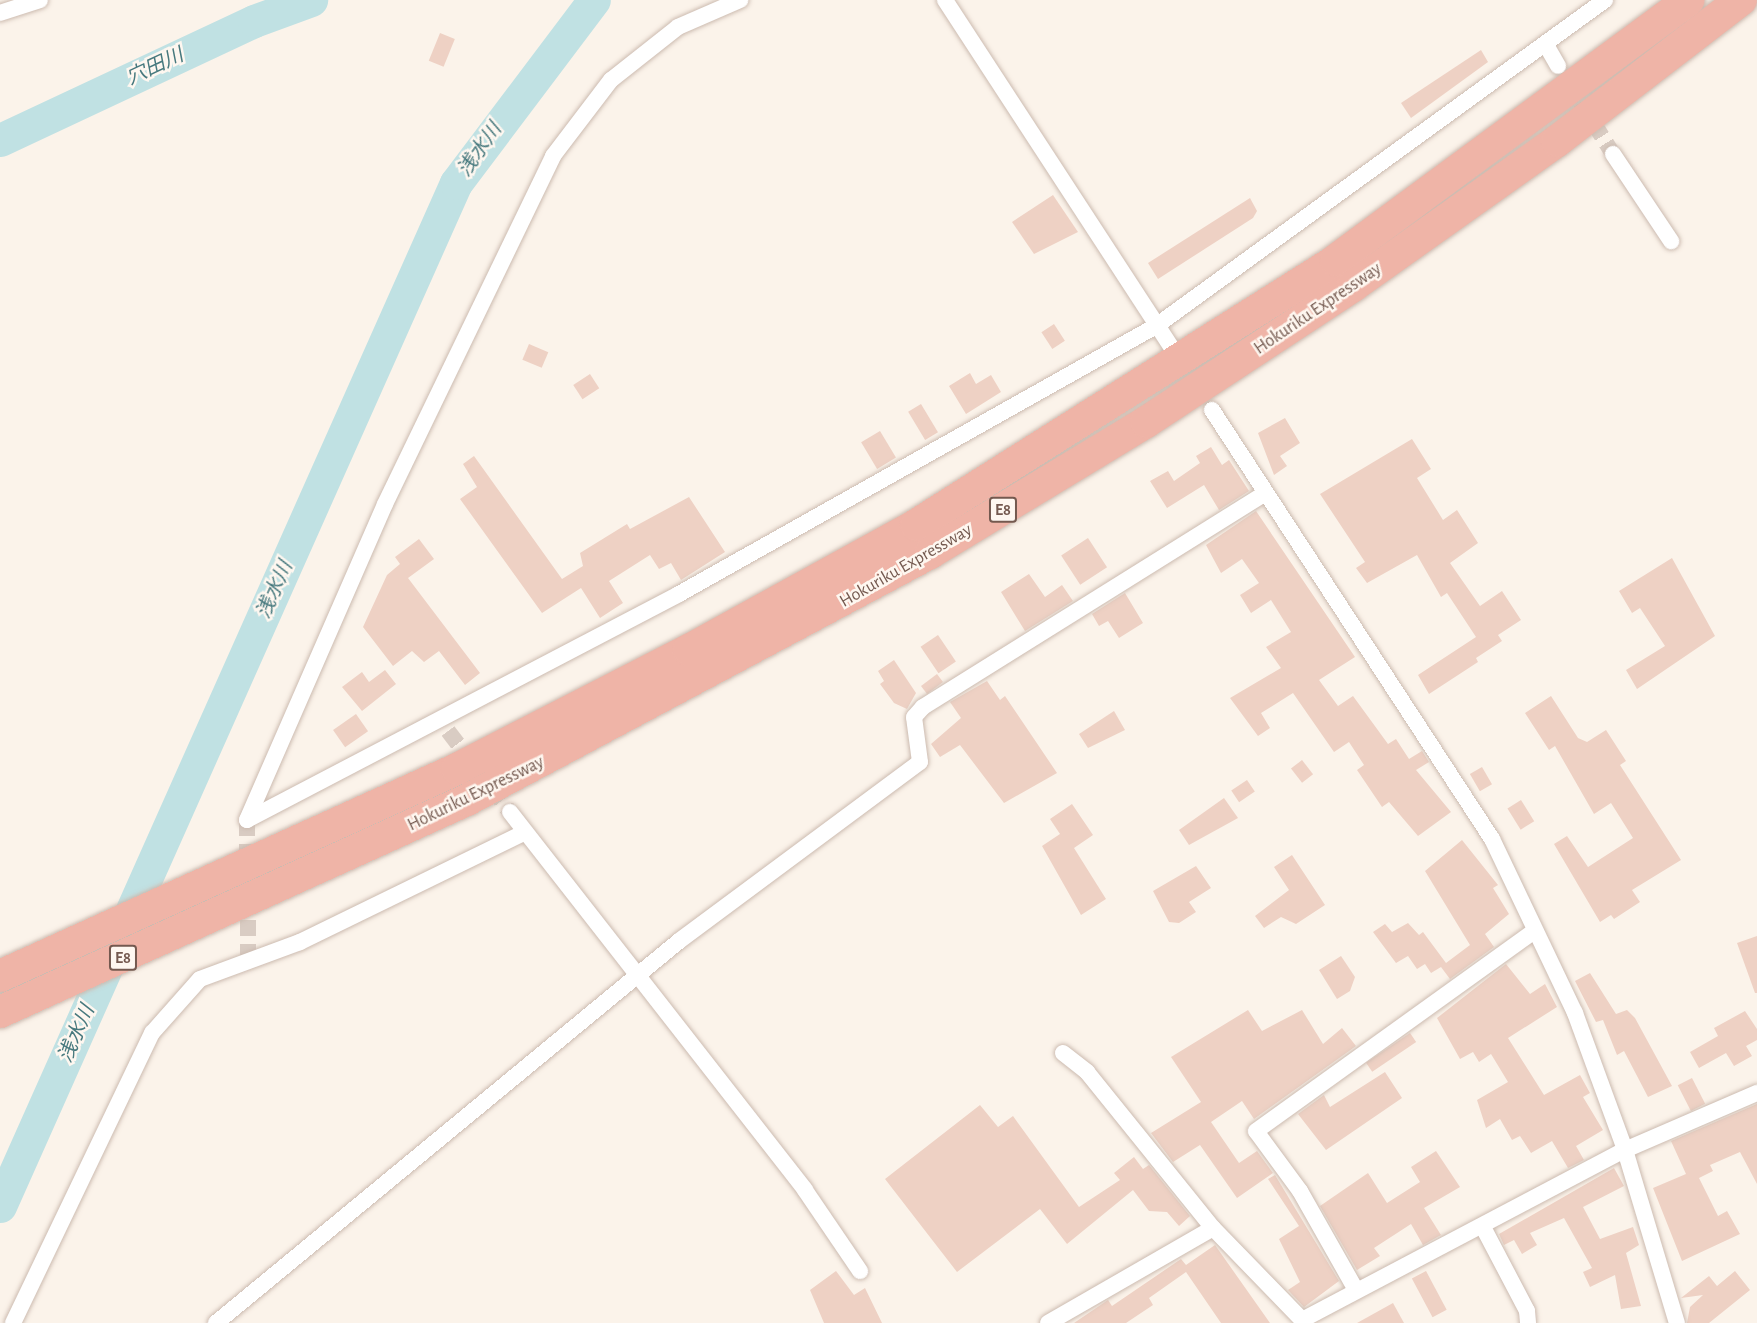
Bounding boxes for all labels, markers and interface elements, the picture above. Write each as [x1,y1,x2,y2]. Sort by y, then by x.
water label: 穴田川 [123,43,187,91]
water label: 浅水川 [453,119,507,181]
street label: Hokuriku Expressway [1250,258,1386,360]
road number: E8 [988,497,1018,523]
street label: Hokuriku Expressway [836,519,976,613]
water label: 浅水川 [252,558,298,622]
street label: Hokuriku Expressway [404,752,548,836]
road number: E8 [108,945,138,971]
water label: 浅水川 [54,1002,100,1066]

